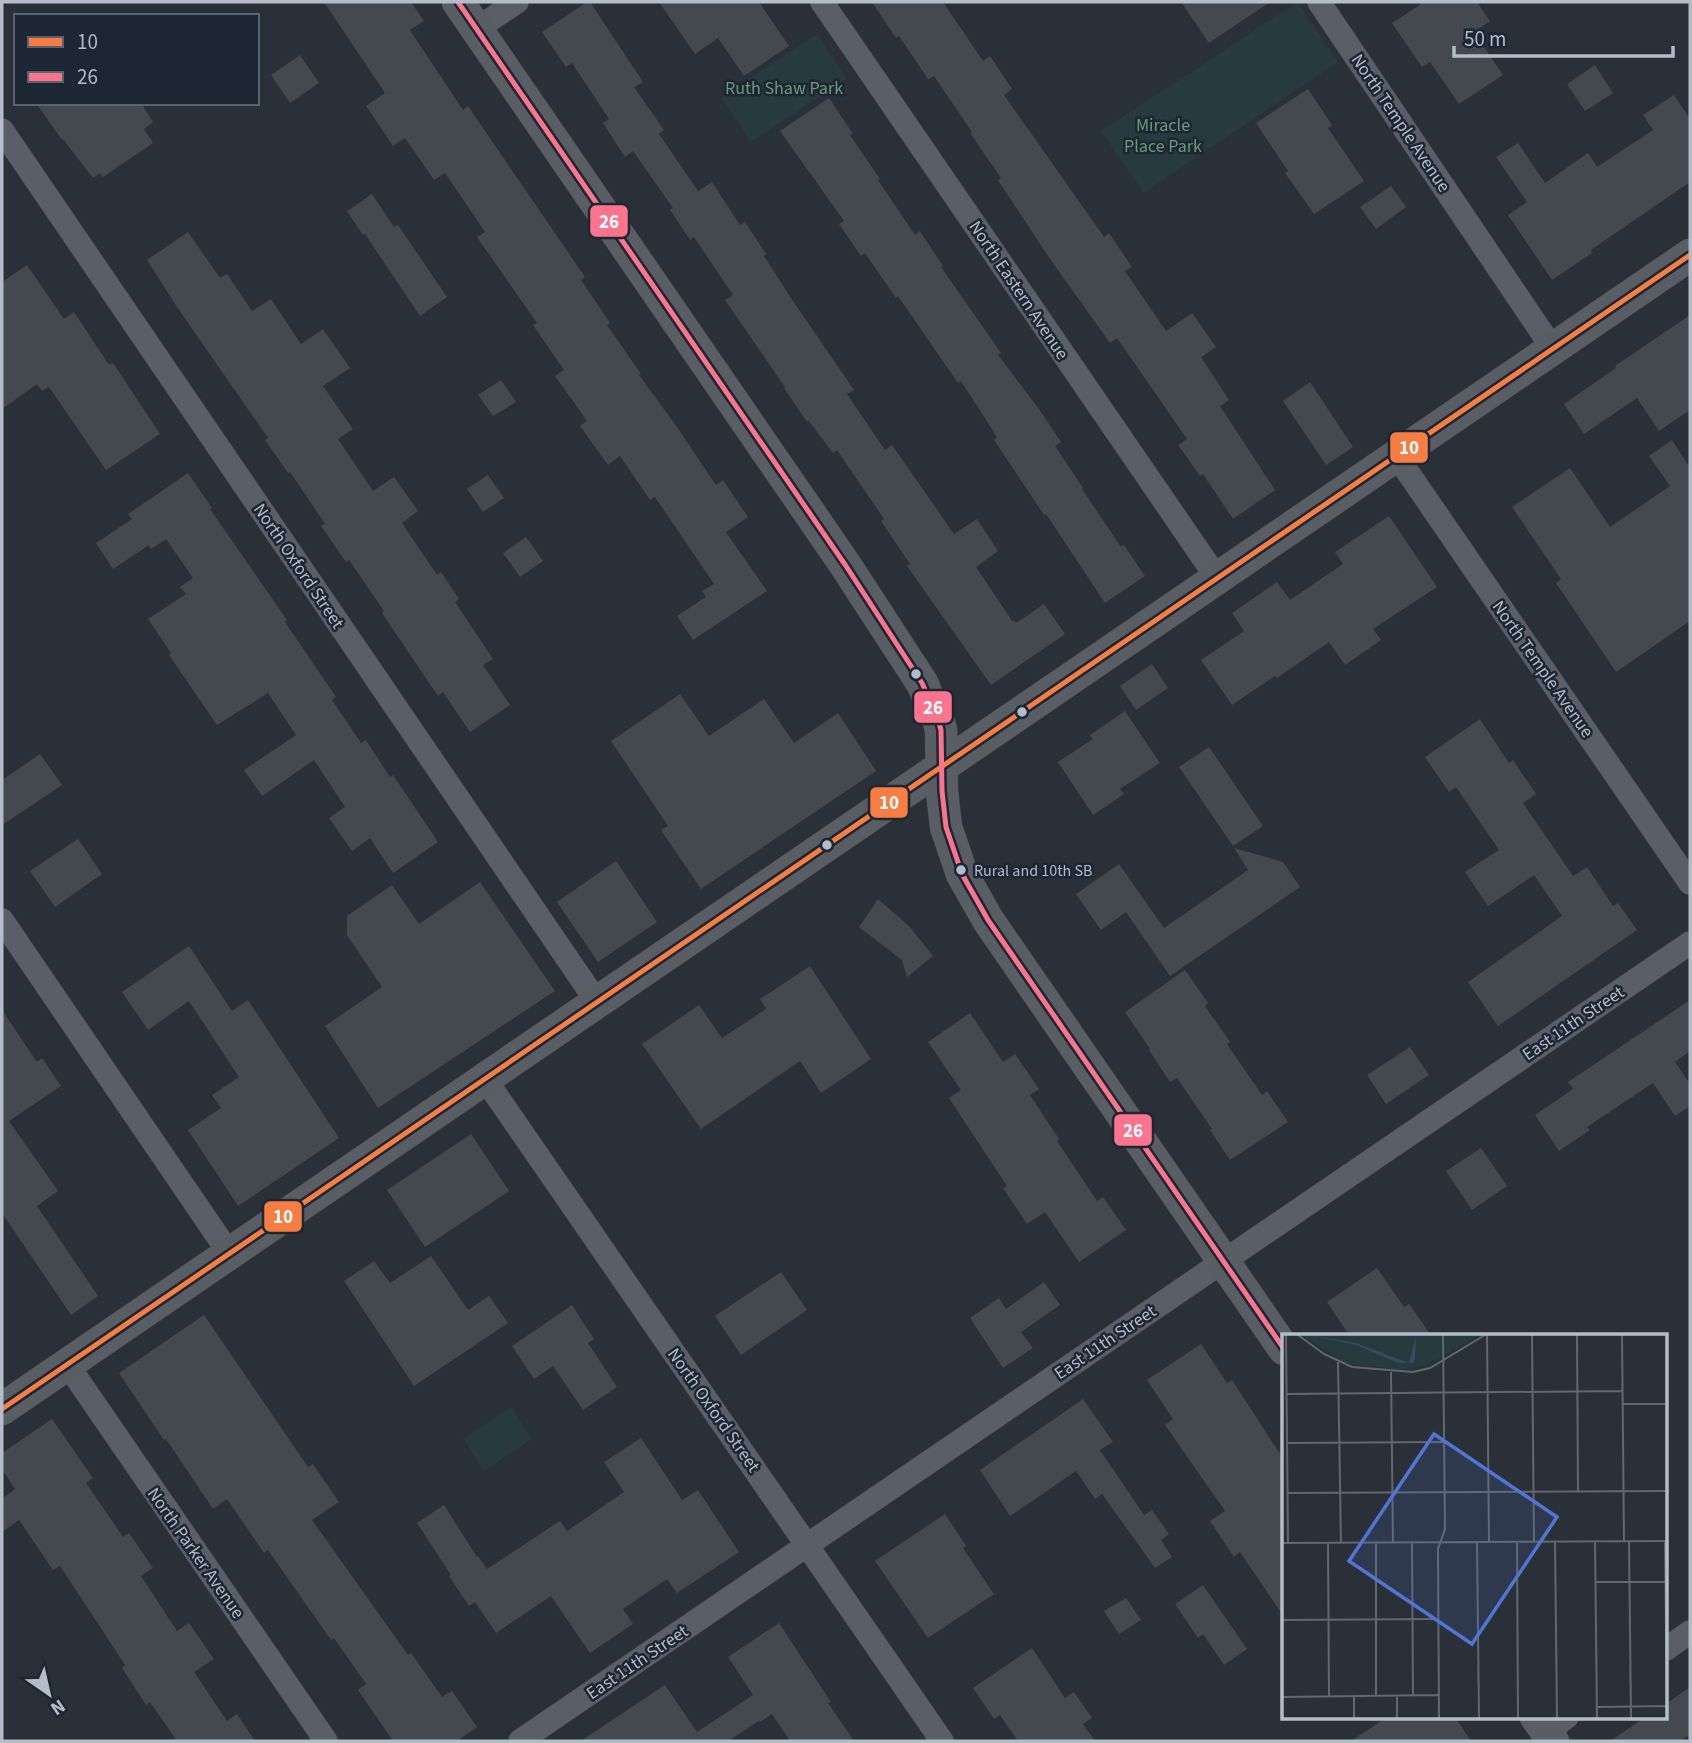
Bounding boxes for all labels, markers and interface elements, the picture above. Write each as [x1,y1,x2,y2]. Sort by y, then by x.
legend [14,14,259,105]
scale bar [1454,14,1673,58]
text: 50 m [1464,24,1506,54]
text: 10 [77,27,98,57]
street label: North Temple Avenue [1345,49,1456,197]
text: 26 [77,62,98,92]
park label: Ruth Shaw Park [725,76,843,101]
park label: Miracle Place Park [1124,113,1202,159]
line badge: 26 [589,204,629,238]
text: 26 [599,209,619,236]
street label: North Eastern Avenue [963,216,1075,365]
line badge: 10 [1389,431,1429,464]
text: 10 [1399,435,1419,462]
street label: North Oxford Street [247,499,350,634]
street label: North Temple Avenue [1486,596,1599,743]
unlabelled marker [909,667,923,681]
line badge: 26 [913,690,953,724]
text: 26 [923,695,943,722]
unlabelled marker [1015,705,1029,719]
line badge: 10 [869,786,909,819]
text: 10 [879,790,899,817]
unlabelled marker [820,838,834,852]
place label: Rural and 10th SB [974,860,1092,882]
marker: Rural and 10th SB [954,863,968,877]
street label: East 11th Street [1517,980,1629,1067]
line badge: 26 [1113,1113,1153,1147]
text: 26 [1123,1118,1143,1145]
line badge: 10 [263,1200,303,1233]
text: 10 [273,1204,293,1231]
street label: East 11th Street [1049,1299,1161,1386]
inset map [1282,1334,1668,1718]
street label: North Oxford Street [661,1343,766,1477]
street label: North Parker Avenue [141,1483,250,1624]
street label: East 11th Street [581,1619,693,1706]
north arrow [14,1659,84,1729]
text: N [45,1692,70,1722]

